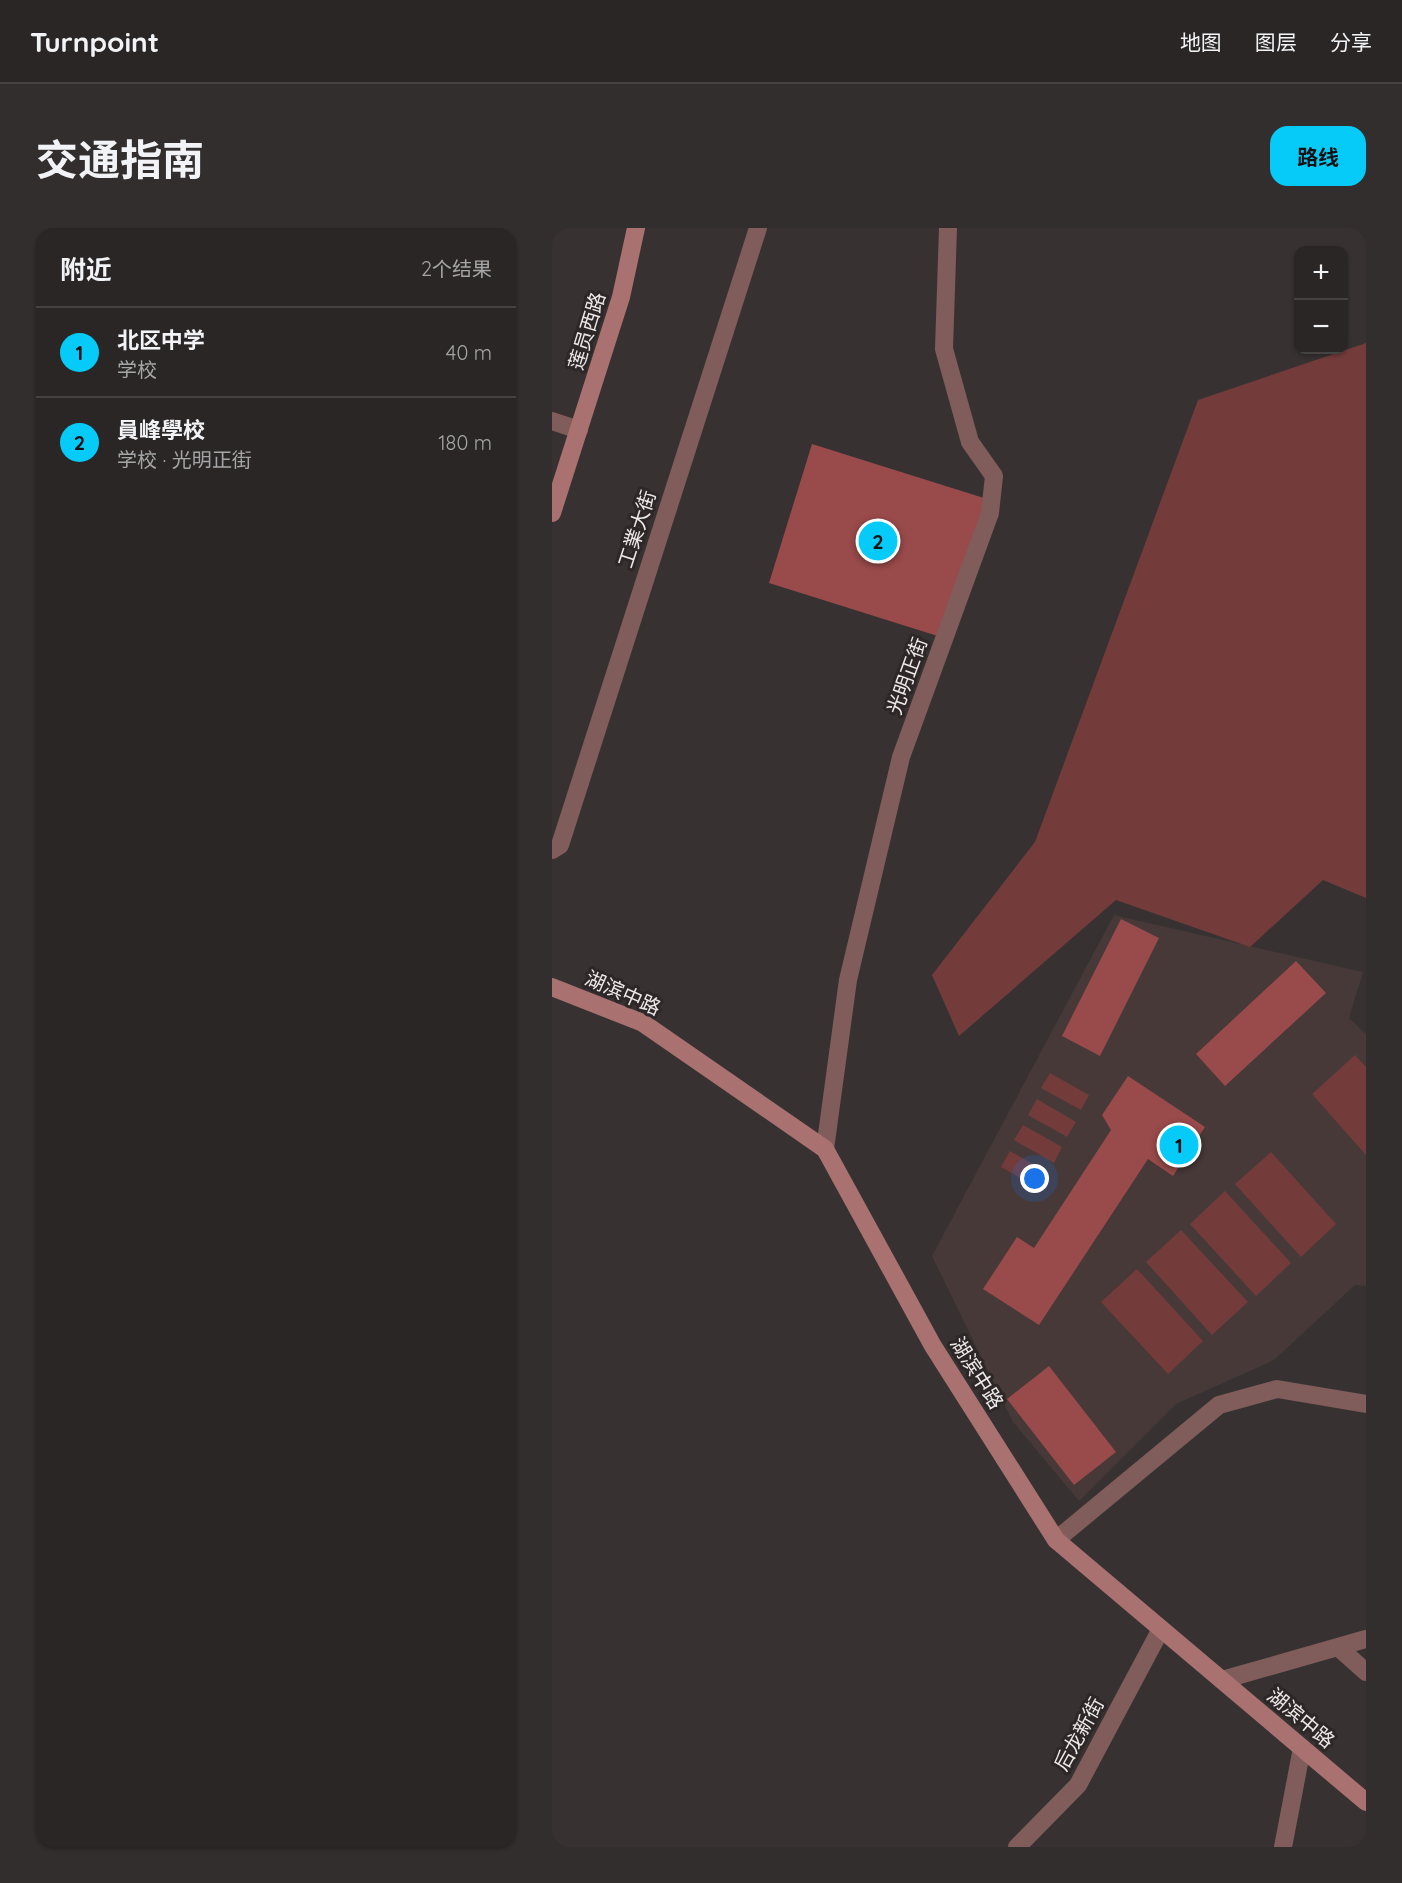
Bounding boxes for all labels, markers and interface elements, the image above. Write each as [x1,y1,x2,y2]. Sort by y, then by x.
text: Turnpoint [30,24,159,59]
text: 地图 [1180,29,1222,55]
text: 图层 [1255,29,1297,55]
text: 分享 [1330,29,1372,55]
button: 路线 [1270,126,1366,186]
text: 交通指南 [36,133,204,186]
map controls [1294,246,1348,354]
button: + [1294,246,1348,300]
text: 附近 [60,253,112,286]
text: 2个结果 [421,256,492,281]
street label: 莲员西路 [563,289,610,373]
button: − [1294,300,1348,354]
text: 北区中学 [117,326,205,354]
text: 1 [76,340,83,365]
text: 40 m [446,340,492,365]
text: 学校 [117,357,157,382]
text: 員峰學校 [117,416,205,444]
text: 2 [74,430,85,455]
text: 180 m [438,430,492,455]
text: 学校 · 光明正街 [117,447,252,472]
street label: 工業大街 [612,487,661,571]
pin: 2 [858,518,898,564]
street label: 光明正街 [881,634,932,718]
street label: 湖滨中路 [582,965,665,1020]
pin: 1 [1160,1122,1198,1168]
your location [1020,1164,1049,1193]
street label: 湖滨中路 [946,1332,1009,1413]
street label: 湖滨中路 [1263,1682,1340,1753]
street label: 后龙新街 [1048,1693,1109,1775]

